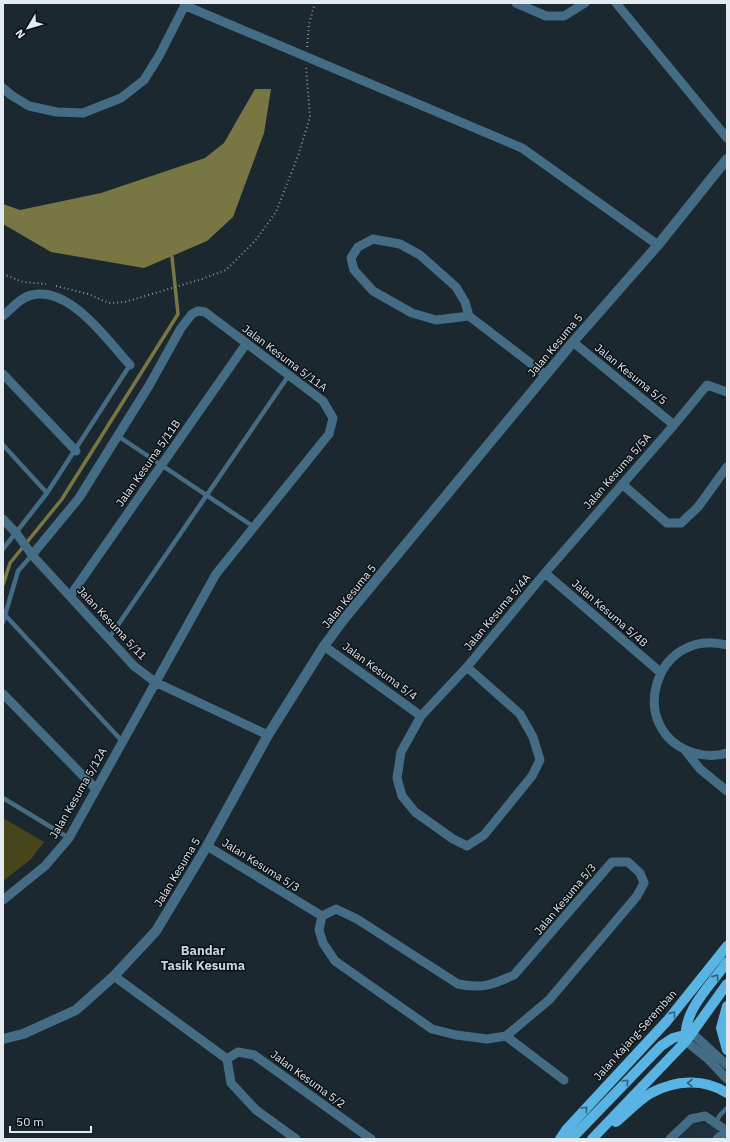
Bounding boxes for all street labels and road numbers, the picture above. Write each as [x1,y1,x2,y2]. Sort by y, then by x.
street label: Jalan Kesuma 5 [524,311,586,379]
street label: Jalan Kesuma 5/11A [240,322,330,394]
street label: Jalan Kesuma 5/5 [592,341,670,407]
street label: Jalan Kesuma 5/11B [113,417,183,509]
street label: Jalan Kesuma 5/5A [580,430,654,512]
street label: Jalan Kesuma 5 [319,561,379,631]
street label: Jalan Kesuma 5/4A [461,571,533,653]
street label: Jalan Kesuma 5/4B [569,576,651,650]
street label: Jalan Kesuma 5/11 [74,583,150,663]
street label: Jalan Kesuma 5/4 [340,639,420,703]
street label: Jalan Kesuma 5/12A [46,745,110,841]
street label: Jalan Kesuma 5 [151,835,203,909]
street label: Jalan Kesuma 5/3 [220,835,302,895]
street label: Jalan Kesuma 5/3 [531,860,599,938]
street label: Jalan Kajang-Seremban [591,987,679,1083]
street label: Jalan Kesuma 5/2 [268,1047,348,1111]

